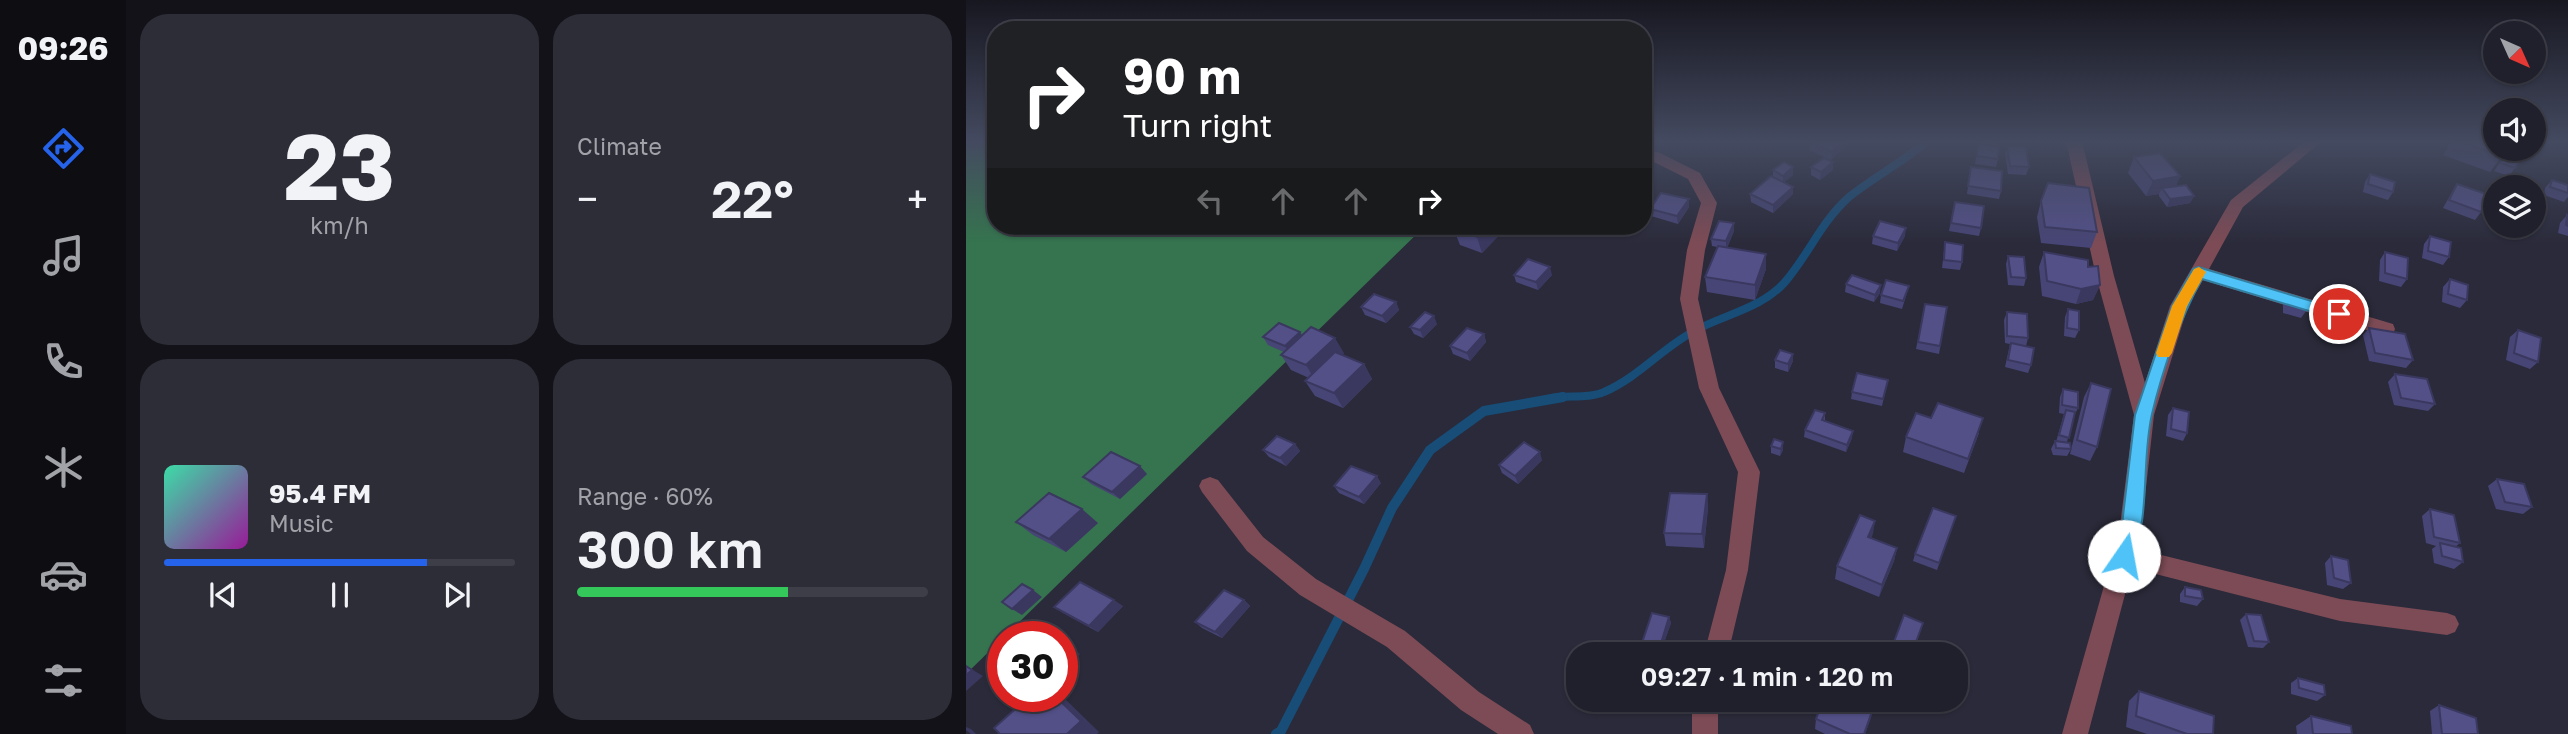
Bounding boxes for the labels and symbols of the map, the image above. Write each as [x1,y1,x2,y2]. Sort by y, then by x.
north arrow [2483,21,2546,84]
pin [2309,284,2369,344]
position arrow [2087,519,2161,593]
speed limit sign: 30 [987,621,1078,712]

